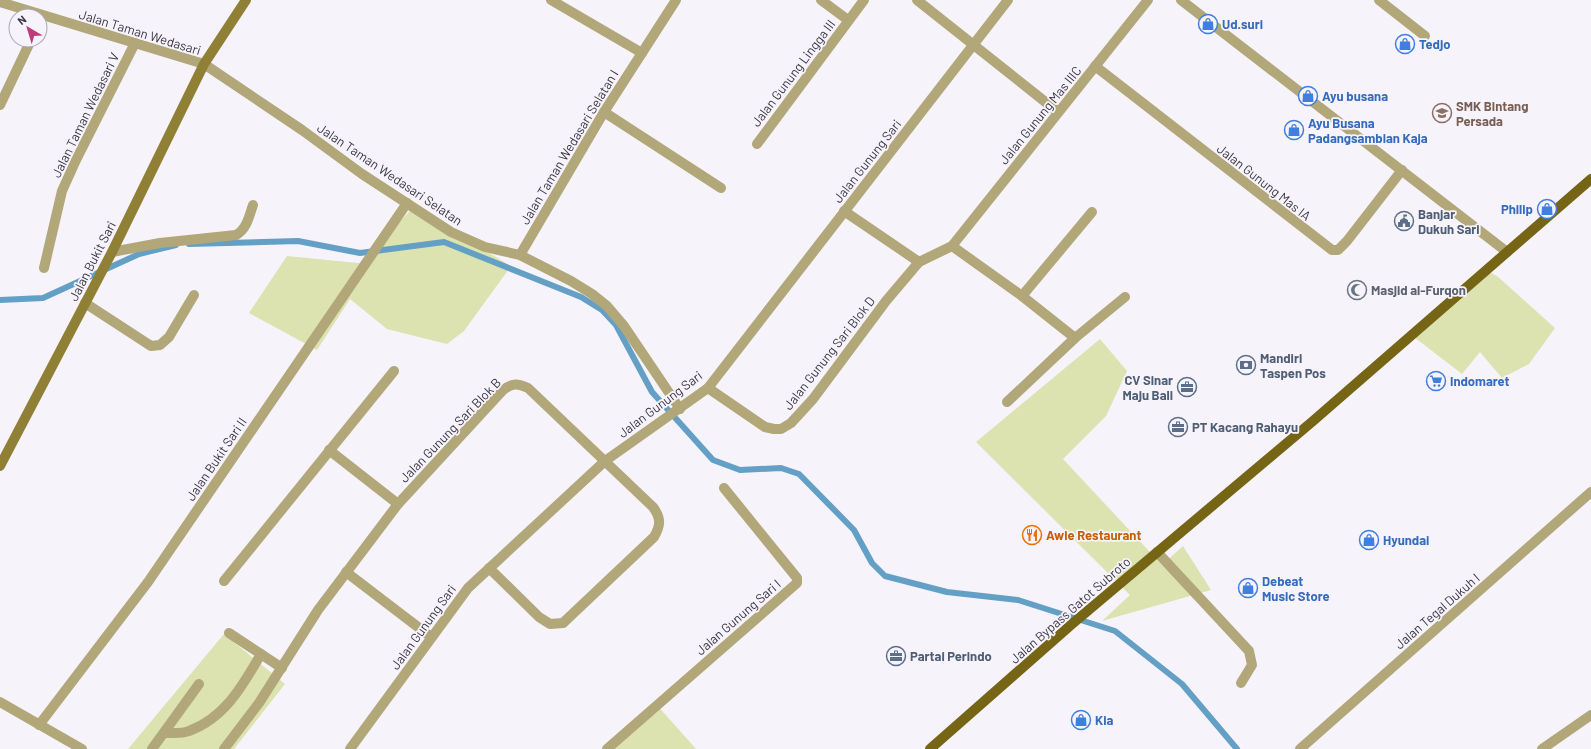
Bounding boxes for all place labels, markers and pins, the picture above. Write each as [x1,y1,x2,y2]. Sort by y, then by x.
shop icon: Ud.suri [1197,13,1219,35]
place label: Ud.suri [1222,16,1263,32]
shop icon: Tedjo [1394,33,1416,55]
place label: Tedjo [1419,36,1451,52]
shop icon: Ayu busana [1297,85,1319,107]
place label: Ayu busana [1322,88,1388,104]
place label: SMK Bintang Persada [1456,98,1528,129]
school or university icon: SMK Bintang Persada [1431,102,1453,124]
place label: Ayu Busana Padangsambian Kaja [1308,115,1428,146]
shop icon: Ayu Busana Padangsambian Kaja [1283,119,1305,141]
shop icon: Philip [1536,198,1558,220]
place label: Philip [1501,201,1533,217]
place label: Banjar Dukuh Sari [1418,206,1480,237]
public building icon: Banjar Dukuh Sari [1393,210,1415,232]
mosque icon: Masjid al-Furqon [1346,279,1368,301]
place label: Masjid al-Furqon [1371,282,1466,298]
place label: Mandiri Taspen Pos [1260,350,1326,381]
bank icon: Mandiri Taspen Pos [1235,354,1257,376]
supermarket icon: Indomaret [1425,370,1447,392]
place label: CV Sinar Maju Bali [1122,372,1173,403]
place label: Indomaret [1450,373,1510,389]
office icon: CV Sinar Maju Bali [1176,376,1198,398]
office icon: PT Kacang Rahayu [1167,416,1189,438]
place label: PT Kacang Rahayu [1192,419,1298,435]
restaurant icon: Awie Restaurant [1021,524,1043,546]
place label: Awie Restaurant [1046,527,1141,543]
shop icon: Hyundai [1358,529,1380,551]
place label: Hyundai [1383,532,1429,548]
place label: Debeat Music Store [1262,573,1330,604]
shop icon: Debeat Music Store [1237,577,1259,599]
office icon: Partai Perindo [885,645,907,667]
place label: Partai Perindo [910,648,992,664]
shop icon: Kia [1070,709,1092,731]
place label: Kia [1095,712,1113,728]

